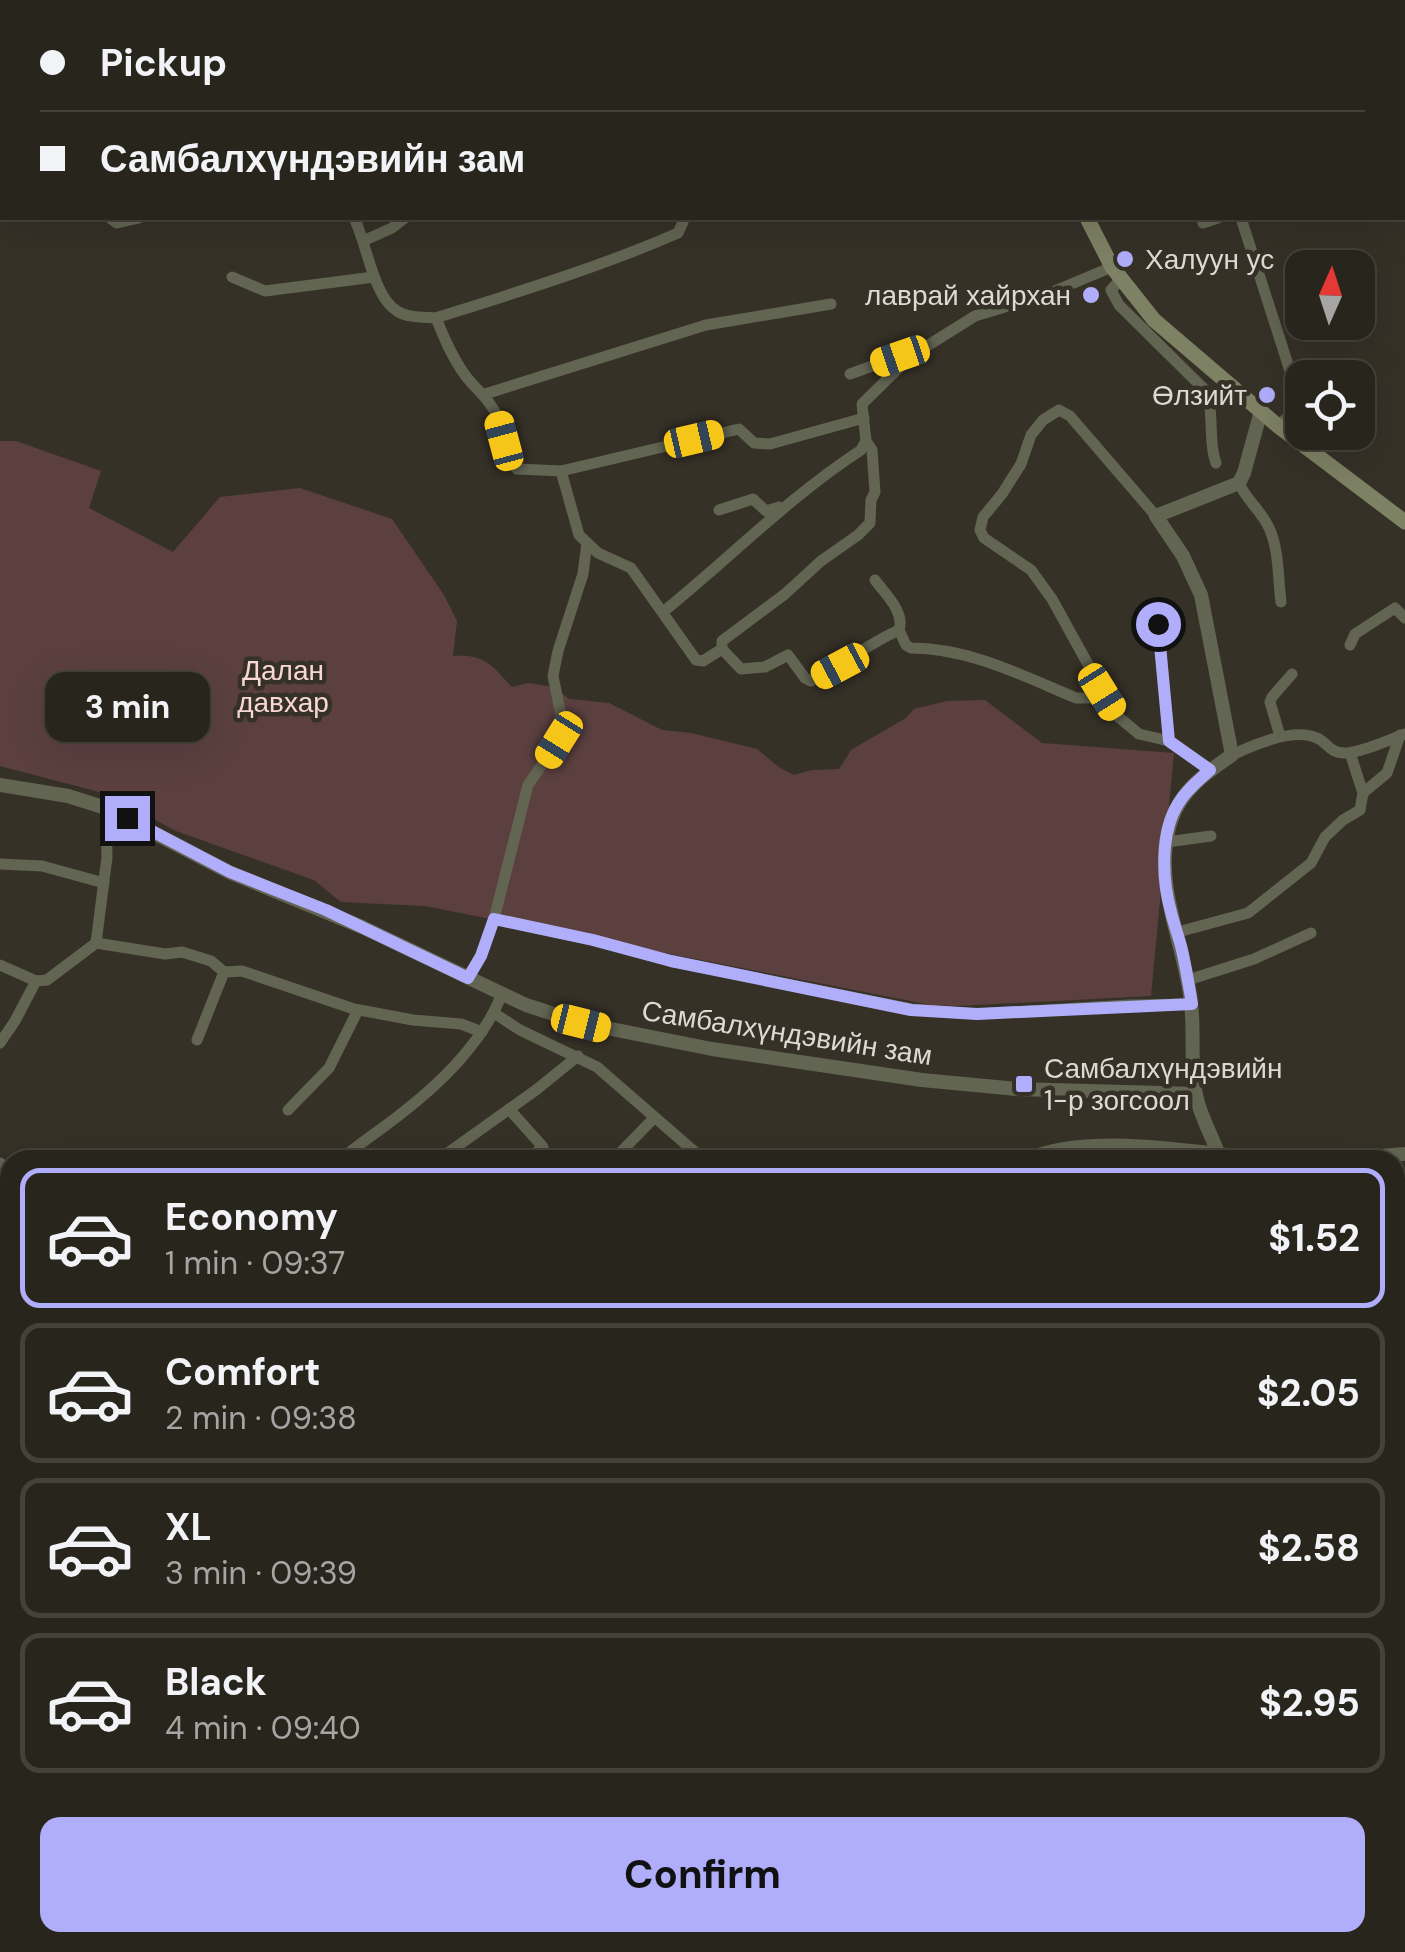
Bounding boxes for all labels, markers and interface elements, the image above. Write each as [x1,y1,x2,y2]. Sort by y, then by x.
text: Pickup [100,38,227,88]
text: Самбалхүндэвийн зам [100,134,525,184]
place label: Халуун ус [1145,241,1274,278]
marker: Халуун ус [1114,248,1136,270]
north arrow [1285,250,1375,340]
map controls [1285,250,1375,450]
place label: лаврай хайрхан [865,277,1071,314]
marker: лаврай хайрхан [1080,284,1102,306]
car [867,332,933,380]
button: locate [1285,360,1375,450]
place label: Өлзийт [1152,377,1247,414]
marker: Өлзийт [1256,384,1278,406]
car [482,408,526,474]
car [661,418,727,460]
route start [1136,602,1181,647]
car [806,639,874,693]
park label: Далан давхар [237,652,329,721]
car [1073,659,1131,725]
callout: 3 min [44,673,210,743]
text: 3 min [85,686,170,728]
car [530,707,588,773]
route end [105,796,150,841]
street label: Самбалхүндэвийн зам [639,992,935,1074]
car [548,1001,614,1045]
place label: Самбалхүндэвийн 1-р зогсоол [1044,1050,1282,1119]
marker: Самбалхүндэвийн 1-р зогсоол [1013,1073,1035,1095]
text: Economy [165,1192,338,1242]
icon: car [45,1193,135,1283]
text: $1.52 [1268,1213,1360,1263]
text: 1 min · 09:37 [165,1242,345,1284]
text: Comfort [165,1347,321,1397]
icon: car [45,1348,135,1438]
text: $2.05 [1257,1368,1360,1418]
text: 2 min · 09:38 [165,1397,357,1439]
text: XL [165,1502,212,1552]
icon: car [45,1503,135,1593]
text: $2.58 [1258,1523,1360,1573]
text: 3 min · 09:39 [165,1552,357,1594]
text: Black [165,1657,267,1707]
icon: car [45,1658,135,1748]
text: $2.95 [1259,1678,1360,1728]
text: 4 min · 09:40 [165,1707,361,1749]
button: Confirm [40,1817,1365,1932]

